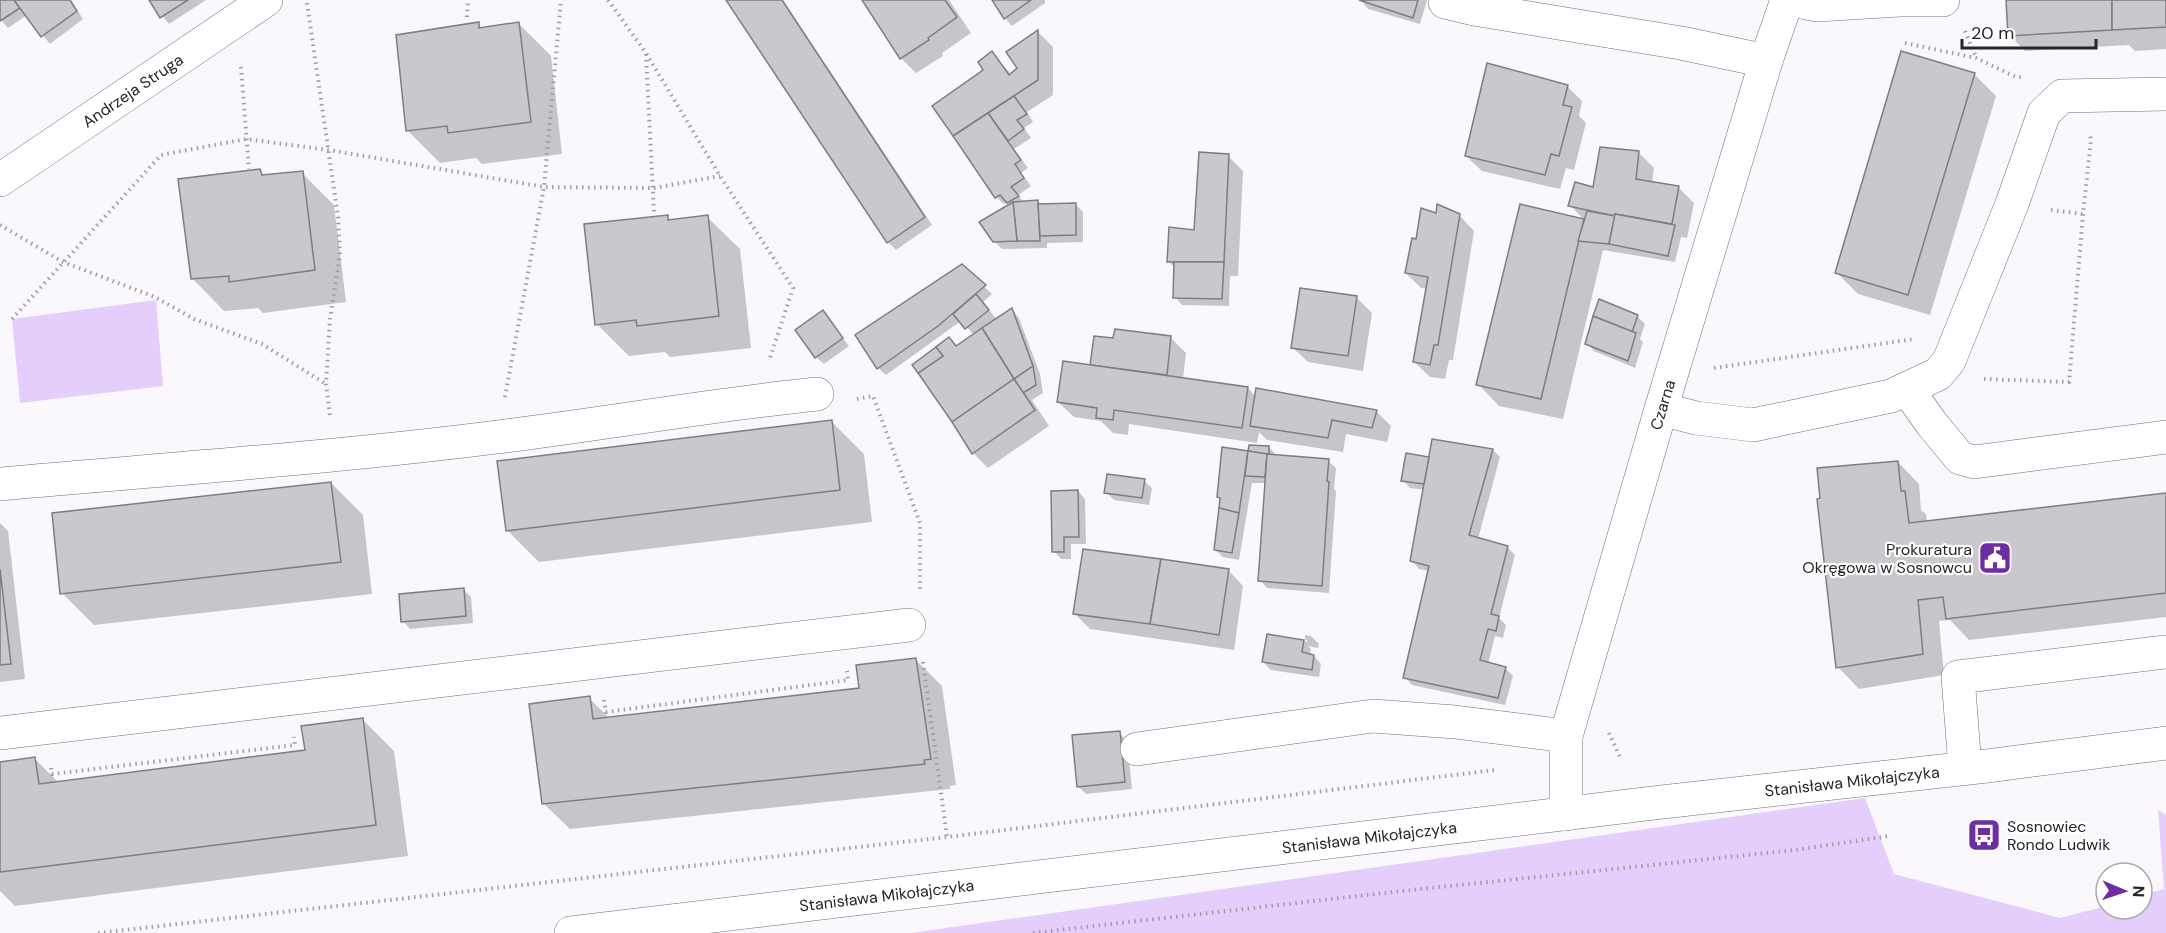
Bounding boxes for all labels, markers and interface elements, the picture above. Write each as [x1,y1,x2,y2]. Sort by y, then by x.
scale bar [1962,12,2096,50]
text: 20 m [1971,21,2014,45]
street label: Andrzeja Struga [78,49,187,132]
street label: Czarna [1645,377,1680,432]
place label: Prokuratura Okręgowa w Sosnowcu [1802,539,1972,578]
public building icon: Prokuratura Okręgowa w Sosnowcu [1977,540,2013,576]
street label: Stanisława Mikołajczyka [1763,761,1941,801]
street label: Stanisława Mikołajczyka [1281,816,1458,858]
place label: Sosnowiec Rondo Ludwik [2007,816,2110,855]
bus stop icon: Sosnowiec Rondo Ludwik [1966,817,2002,853]
north arrow [2094,861,2154,921]
street label: Stanisława Mikołajczyka [798,874,975,916]
text: N [2128,885,2149,898]

